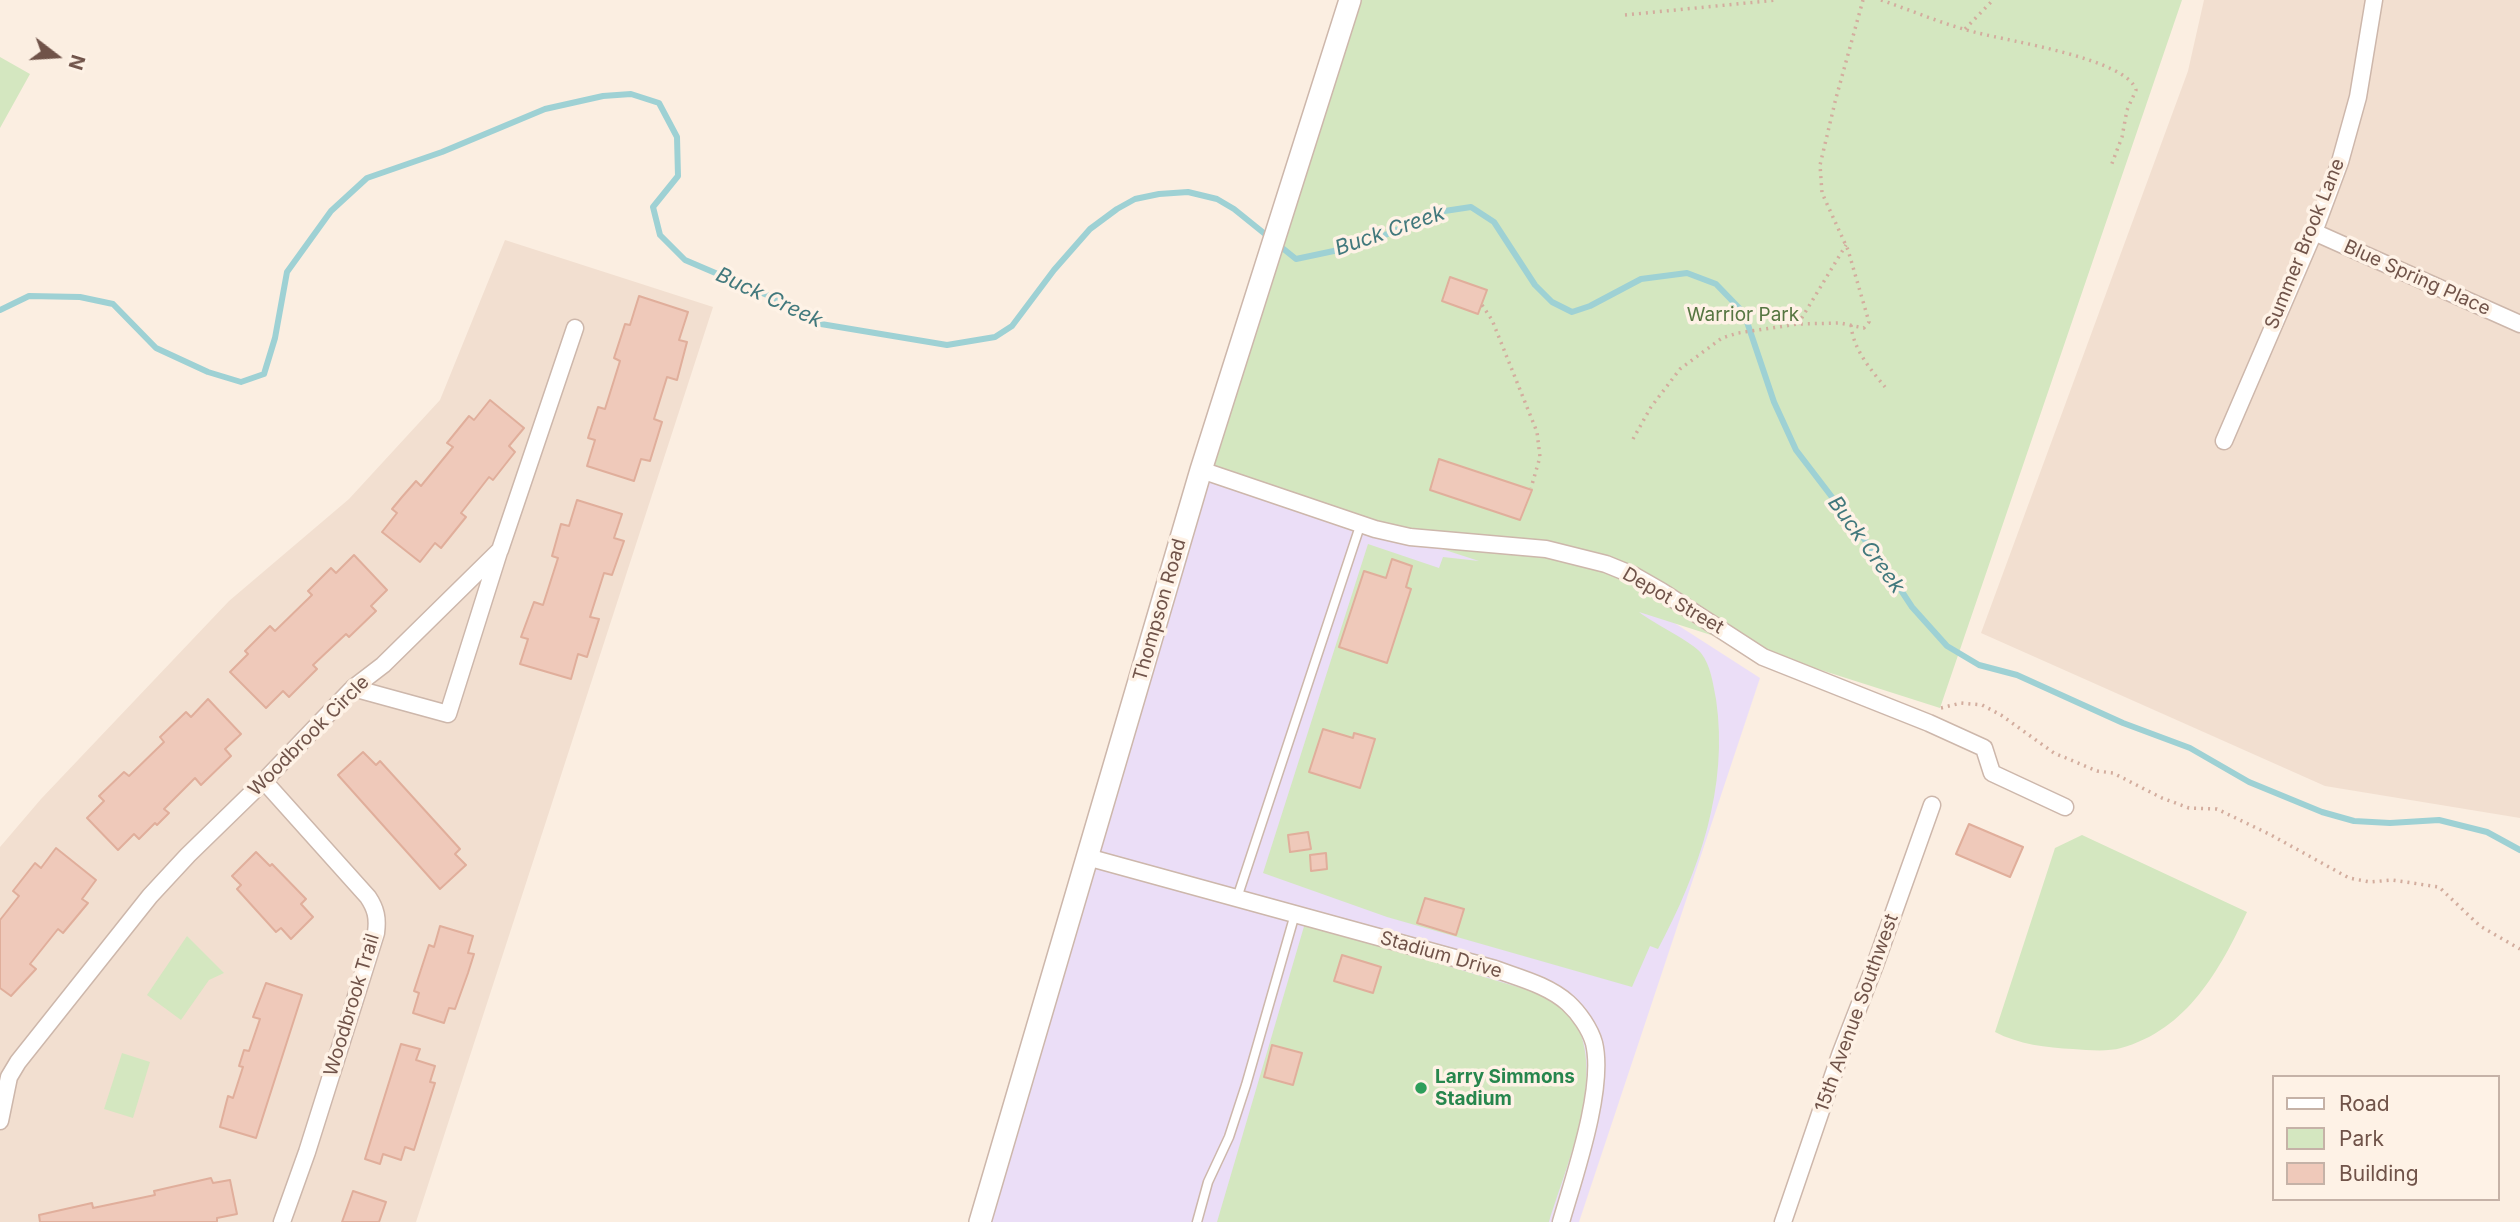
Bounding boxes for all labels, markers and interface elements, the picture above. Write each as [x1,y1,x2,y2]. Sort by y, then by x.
north arrow [21,21,91,91]
text: N [63,52,90,73]
street label: Summer Brook Lane [2260,155,2350,333]
water label: Buck Creek [1332,200,1448,262]
street label: Blue Spring Place [2340,235,2494,321]
water label: Buck Creek [712,262,826,334]
park label: Warrior Park [1687,304,1799,326]
water label: Buck Creek [1822,491,1910,599]
street label: Thompson Road [1129,536,1191,684]
street label: Depot Street [1618,563,1728,639]
street label: Woodbrook Circle [244,671,374,801]
street label: 15th Avenue Southwest [1811,911,1903,1115]
street label: Stadium Drive [1377,927,1505,983]
street label: Woodbrook Trail [320,931,384,1079]
place label: Larry Simmons Stadium [1435,1066,1575,1110]
legend [2272,1075,2499,1201]
marker: Larry Simmons Stadium [1413,1080,1429,1096]
text: Road [2339,1091,2390,1116]
text: Park [2339,1126,2384,1151]
text: Building [2339,1161,2419,1186]

